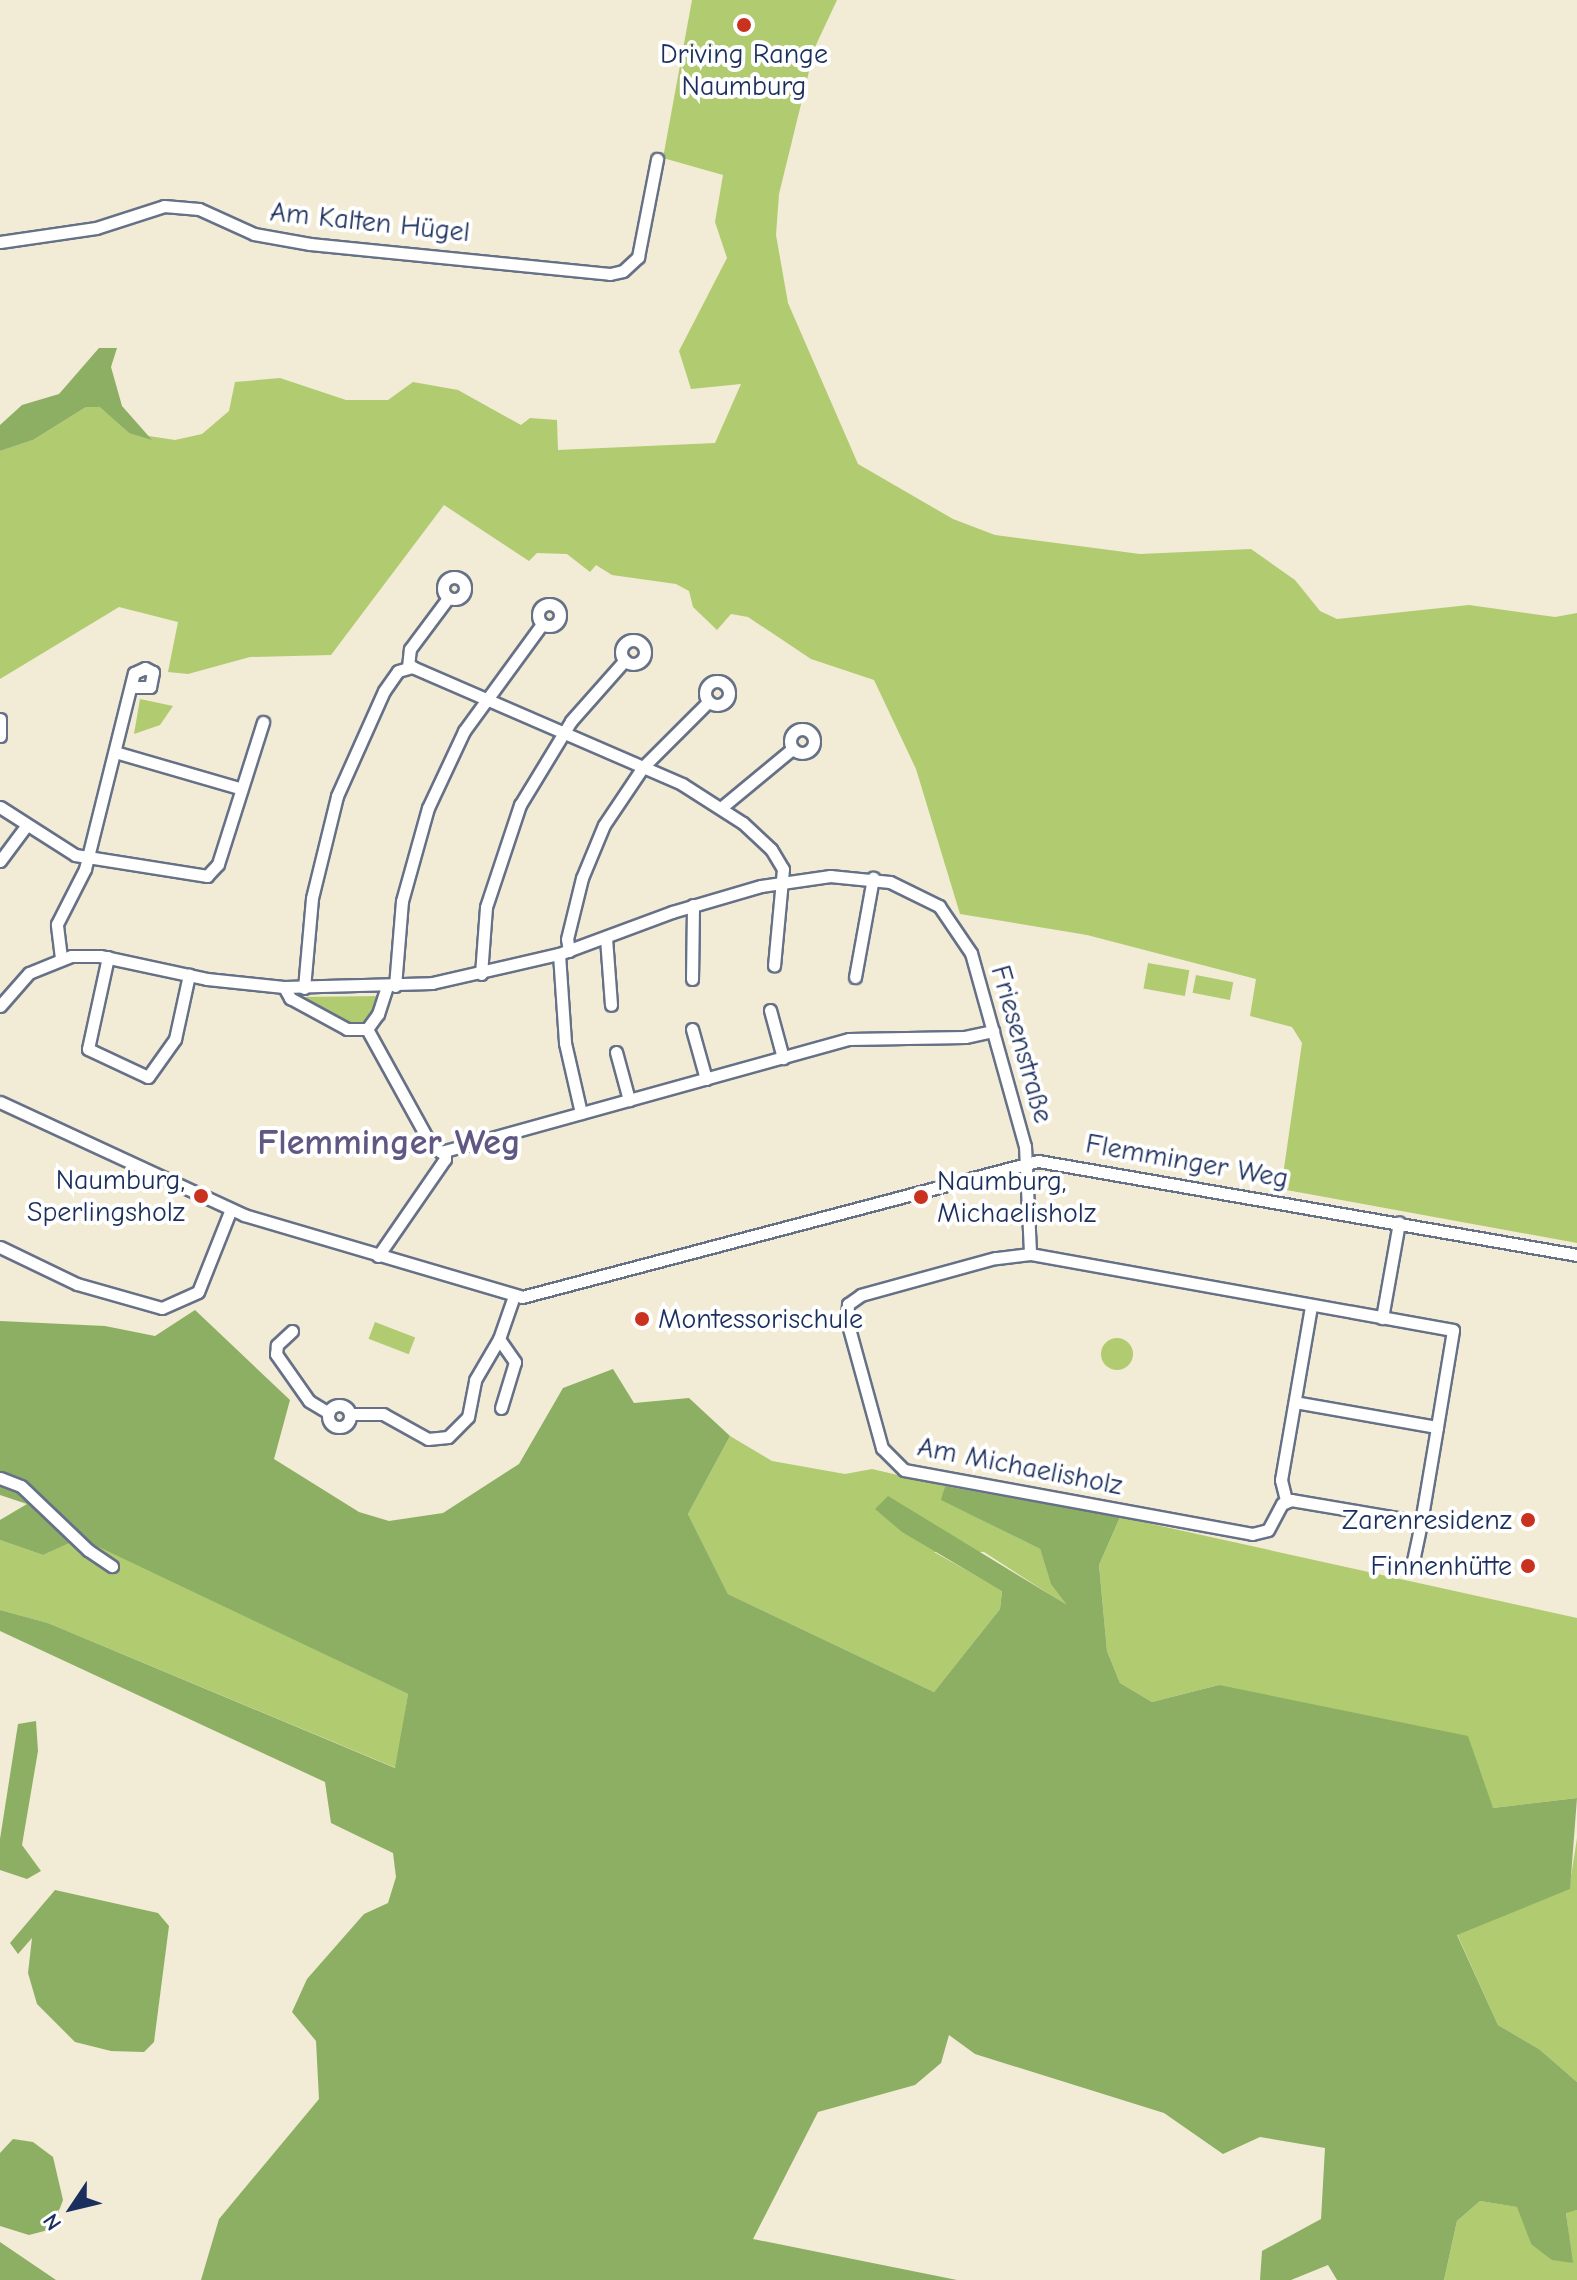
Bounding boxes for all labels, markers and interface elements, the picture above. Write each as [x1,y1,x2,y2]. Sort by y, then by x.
marker: Driving Range Naumburg [735,16,753,34]
place label: Driving Range Naumburg [660,37,828,103]
street label: Am Kalten Hügel [268,195,472,249]
street label: Friesenstraße [983,961,1061,1127]
district label: Flemminger Weg [257,1121,521,1165]
street label: Flemminger Weg [1083,1127,1291,1195]
place label: Naumburg, Sperlingsholz [27,1163,185,1229]
place label: Naumburg, Michaelisholz [937,1164,1096,1230]
marker: Naumburg, Sperlingsholz [192,1187,210,1205]
marker: Naumburg, Michaelisholz [912,1188,930,1206]
place label: Montessorischule [658,1302,863,1336]
marker: Montessorischule [633,1310,651,1328]
street label: Am Michaelisholz [915,1430,1125,1502]
place label: Zarenresidenz [1342,1503,1512,1537]
marker: Zarenresidenz [1519,1511,1537,1529]
place label: Finnenhütte [1370,1549,1512,1583]
marker: Finnenhütte [1519,1557,1537,1575]
north arrow [32,2168,112,2248]
text: N [38,2208,67,2235]

